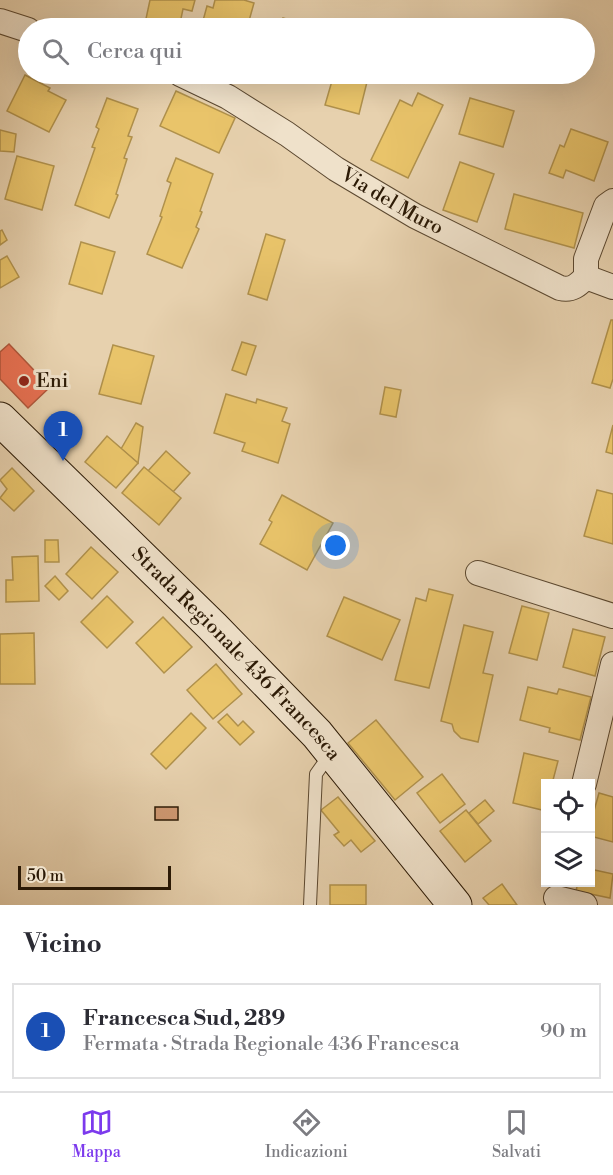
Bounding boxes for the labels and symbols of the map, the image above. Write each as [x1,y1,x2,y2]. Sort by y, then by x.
street label: Via del Muro [335,162,448,241]
place label: Eni [36,369,69,394]
marker: Eni [17,374,31,388]
pin: 1 [44,412,82,461]
your location [321,531,350,560]
street label: Strada Regionale 436 Francesca [126,542,346,766]
scale bar [18,863,171,890]

